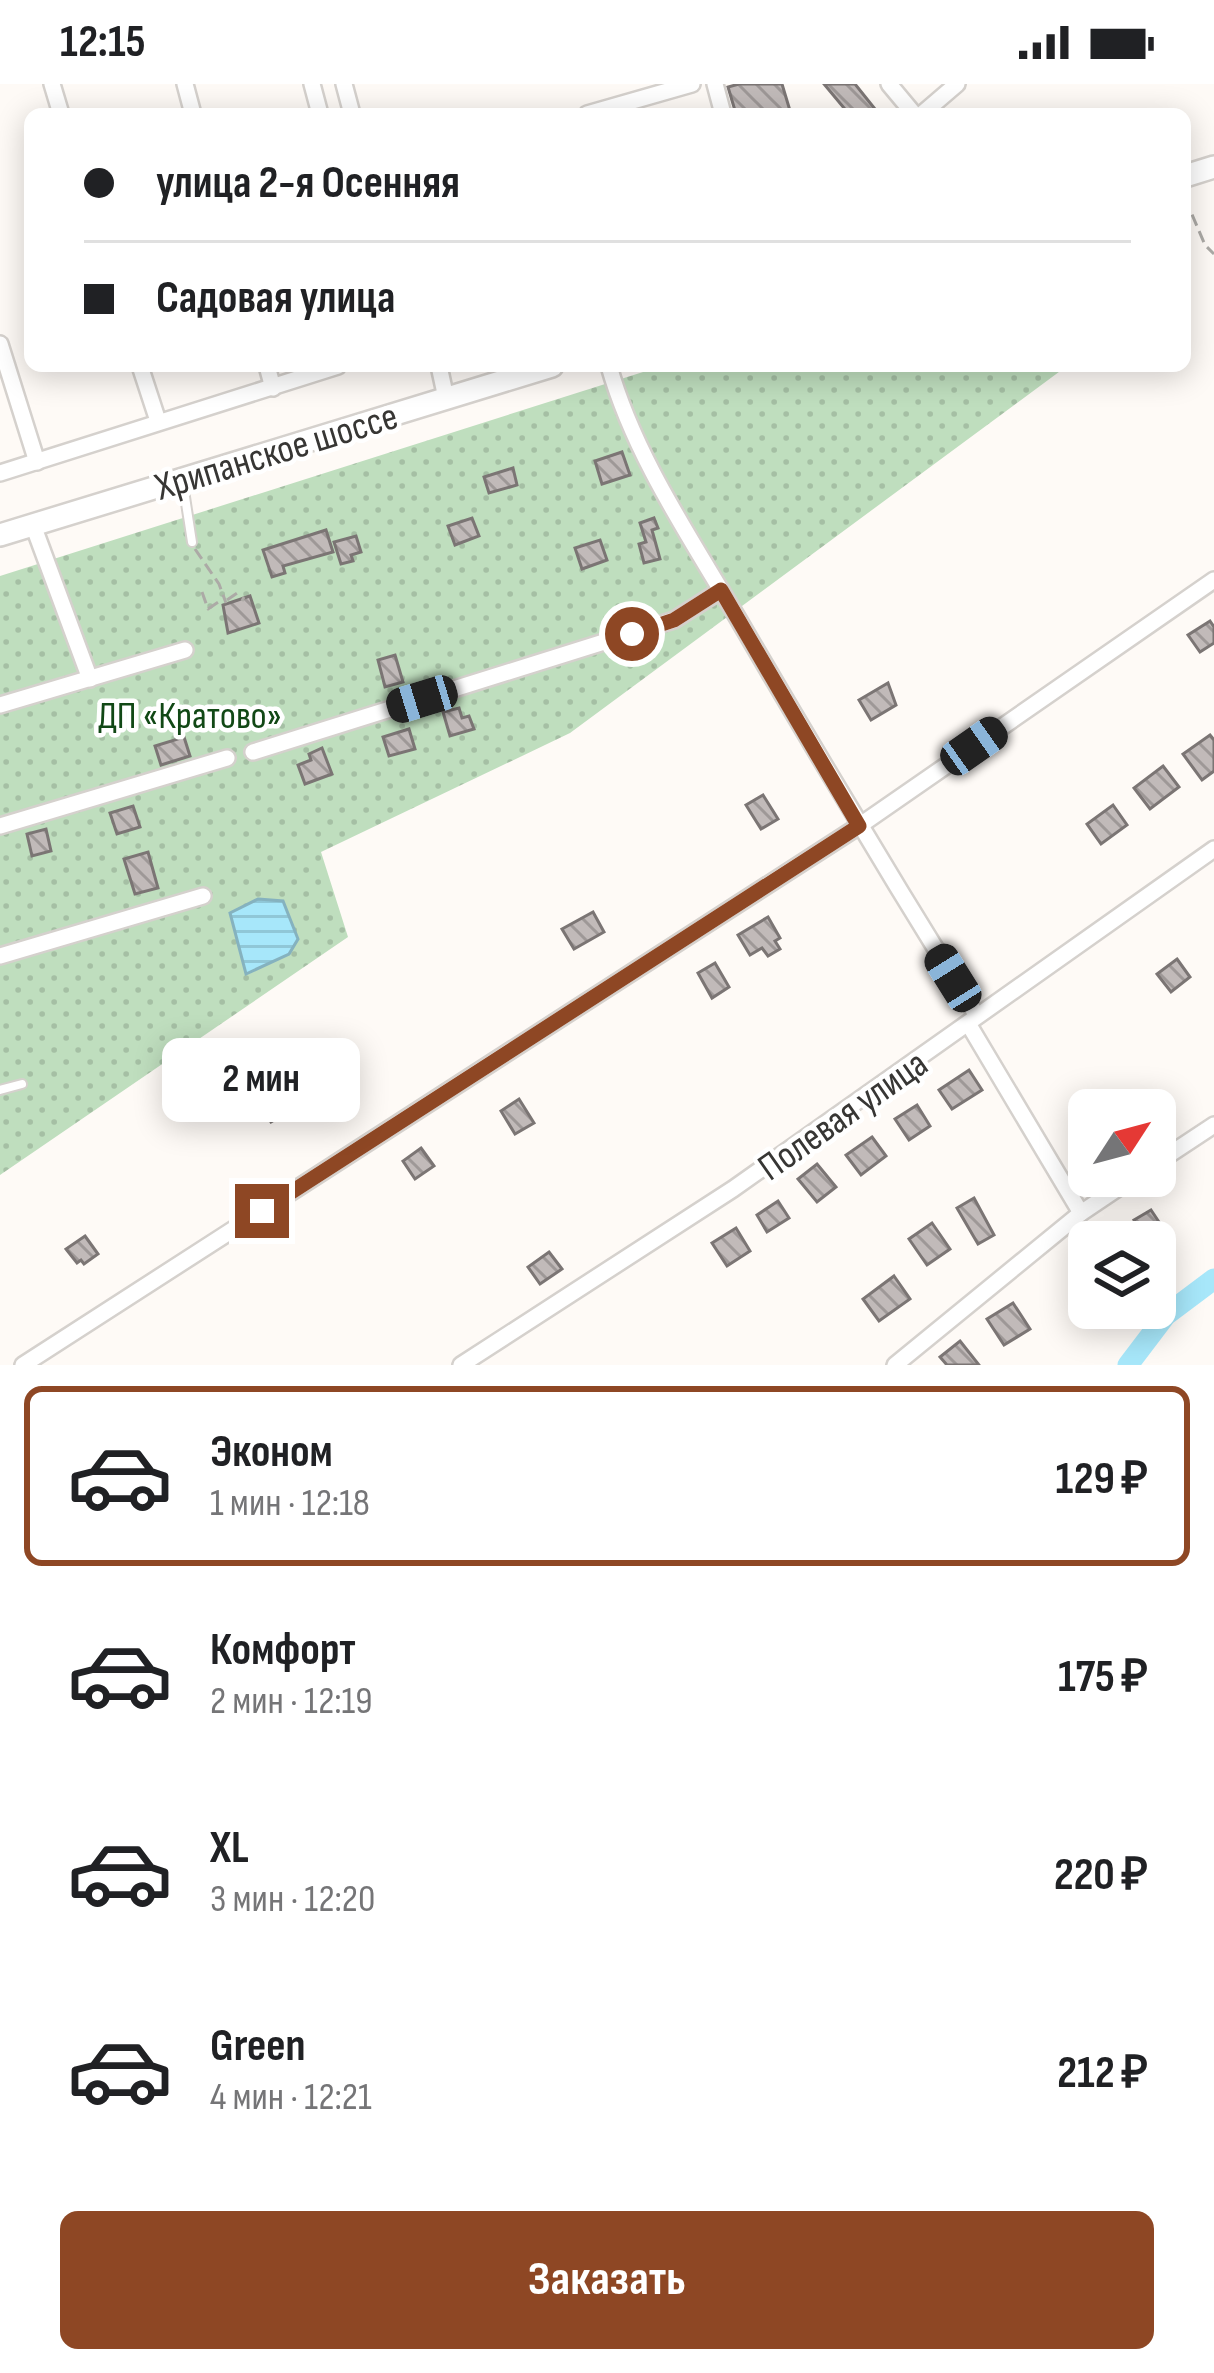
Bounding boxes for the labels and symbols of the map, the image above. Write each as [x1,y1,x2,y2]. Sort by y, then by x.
street label: Хрипанское шоссе [149,393,403,512]
route start [605,607,659,661]
car [382,671,462,727]
park label: ДП «Кратово» [98,693,282,740]
car [934,711,1014,781]
car [919,938,987,1018]
callout: 2 мин [163,1037,361,1121]
street label: Полевая улица [750,1041,937,1191]
north arrow [1068,1089,1176,1197]
route end [235,1184,289,1238]

